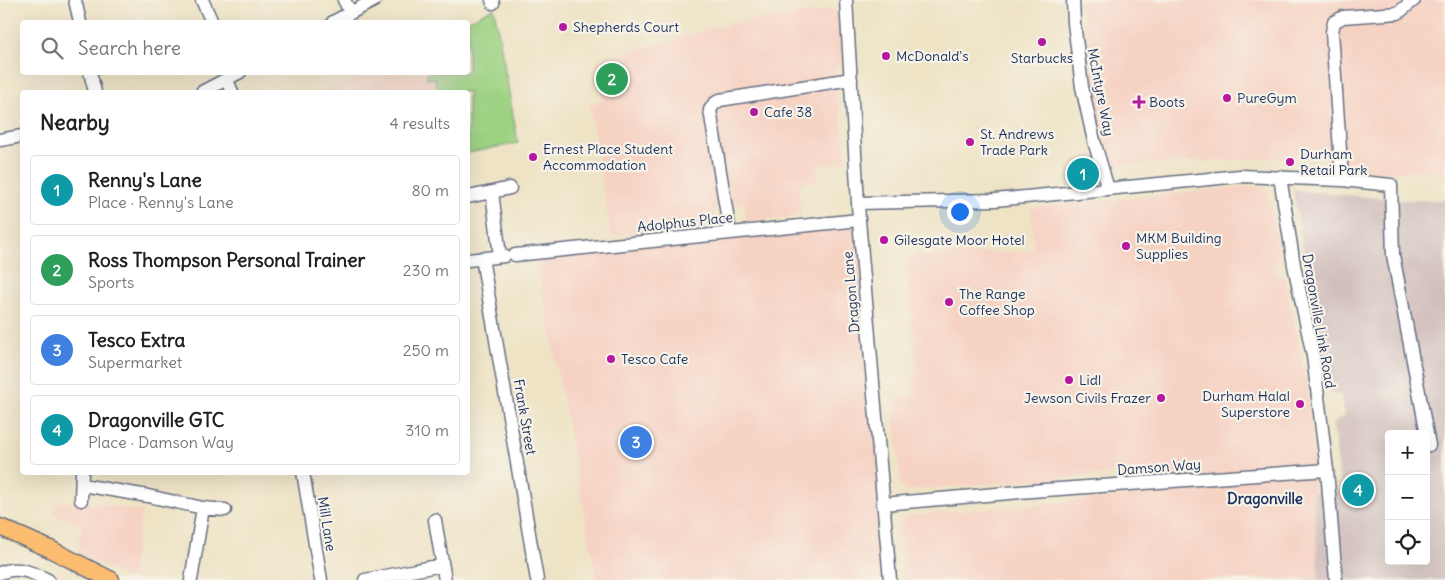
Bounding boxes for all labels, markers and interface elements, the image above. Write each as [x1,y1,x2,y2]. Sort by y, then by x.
place label: Shepherds Court [573,18,679,36]
search box [20,20,470,75]
marker: Shepherds Court [557,21,569,33]
icon: search [38,34,66,62]
text: Search here [78,36,181,60]
marker: Starbucks [1036,36,1048,48]
place label: McDonald's [896,47,969,65]
street label: McIntyre Way [1084,47,1118,137]
place label: Starbucks [1011,49,1073,67]
marker: McDonald's [880,50,892,62]
pin: 2 [596,60,628,98]
place label: PureGym [1237,89,1297,107]
marker: PureGym [1221,92,1233,104]
place label: Boots [1149,93,1185,111]
marker: Boots [1133,96,1145,108]
place label: Cafe 38 [764,103,812,121]
marker: Cafe 38 [748,106,760,118]
text: Nearby [40,109,110,136]
text: 4 results [389,113,450,133]
place label: St. Andrews Trade Park [980,125,1054,159]
marker: St. Andrews Trade Park [964,136,976,148]
place label: Ernest Place Student Accommodation [543,140,673,174]
place label: Durham Retail Park [1300,145,1367,179]
marker: Ernest Place Student Accommodation [527,151,539,163]
pin: 1 [1067,155,1099,193]
marker: Durham Retail Park [1284,156,1296,168]
text: Renny's Lane [88,168,202,192]
text: 1 [54,180,60,200]
text: 80 m [411,180,449,200]
text: Place · Renny's Lane [88,192,234,212]
your location [947,199,973,225]
street label: Adolphus Place [636,208,734,236]
place label: MKM Building Supplies [1136,229,1222,263]
place label: Gilesgate Moor Hotel [894,231,1025,249]
marker: Gilesgate Moor Hotel [878,234,890,246]
marker: MKM Building Supplies [1120,240,1132,252]
text: Ross Thompson Personal Trainer [88,248,365,272]
street label: Dragon Lane [838,251,864,333]
street label: Dragonville Link Road [1298,252,1340,390]
text: 2 [53,260,61,280]
text: 230 m [403,260,449,280]
text: Sports [88,272,134,292]
place label: The Range Coffee Shop [959,285,1035,319]
marker: The Range Coffee Shop [943,296,955,308]
text: Tesco Extra [88,328,185,352]
text: 3 [52,340,62,360]
text: 250 m [403,340,449,360]
place label: Tesco Cafe [621,350,688,368]
text: Supermarket [88,352,182,372]
marker: Tesco Cafe [605,353,617,365]
place label: Lidl [1079,371,1101,389]
marker: Lidl [1063,374,1075,386]
street label: Frank Street [509,378,541,457]
place label: Durham Halal Superstore [1202,387,1290,421]
place label: Jewson Civils Frazer [1024,389,1151,407]
marker: Jewson Civils Frazer [1155,392,1167,404]
marker: Durham Halal Superstore [1294,398,1306,410]
text: Dragonville GTC [88,408,224,432]
text: 4 [52,420,62,440]
text: 310 m [405,420,449,440]
pin: 3 [620,423,652,461]
map controls [1385,430,1430,565]
button: + [1385,430,1430,475]
text: Place · Damson Way [88,432,234,452]
street label: Damson Way [1116,455,1202,479]
pin: 4 [1342,471,1374,509]
button: − [1385,475,1430,520]
district label: Dragonville [1227,489,1303,509]
street label: Mill Lane [314,495,340,553]
button: locate [1385,520,1430,565]

